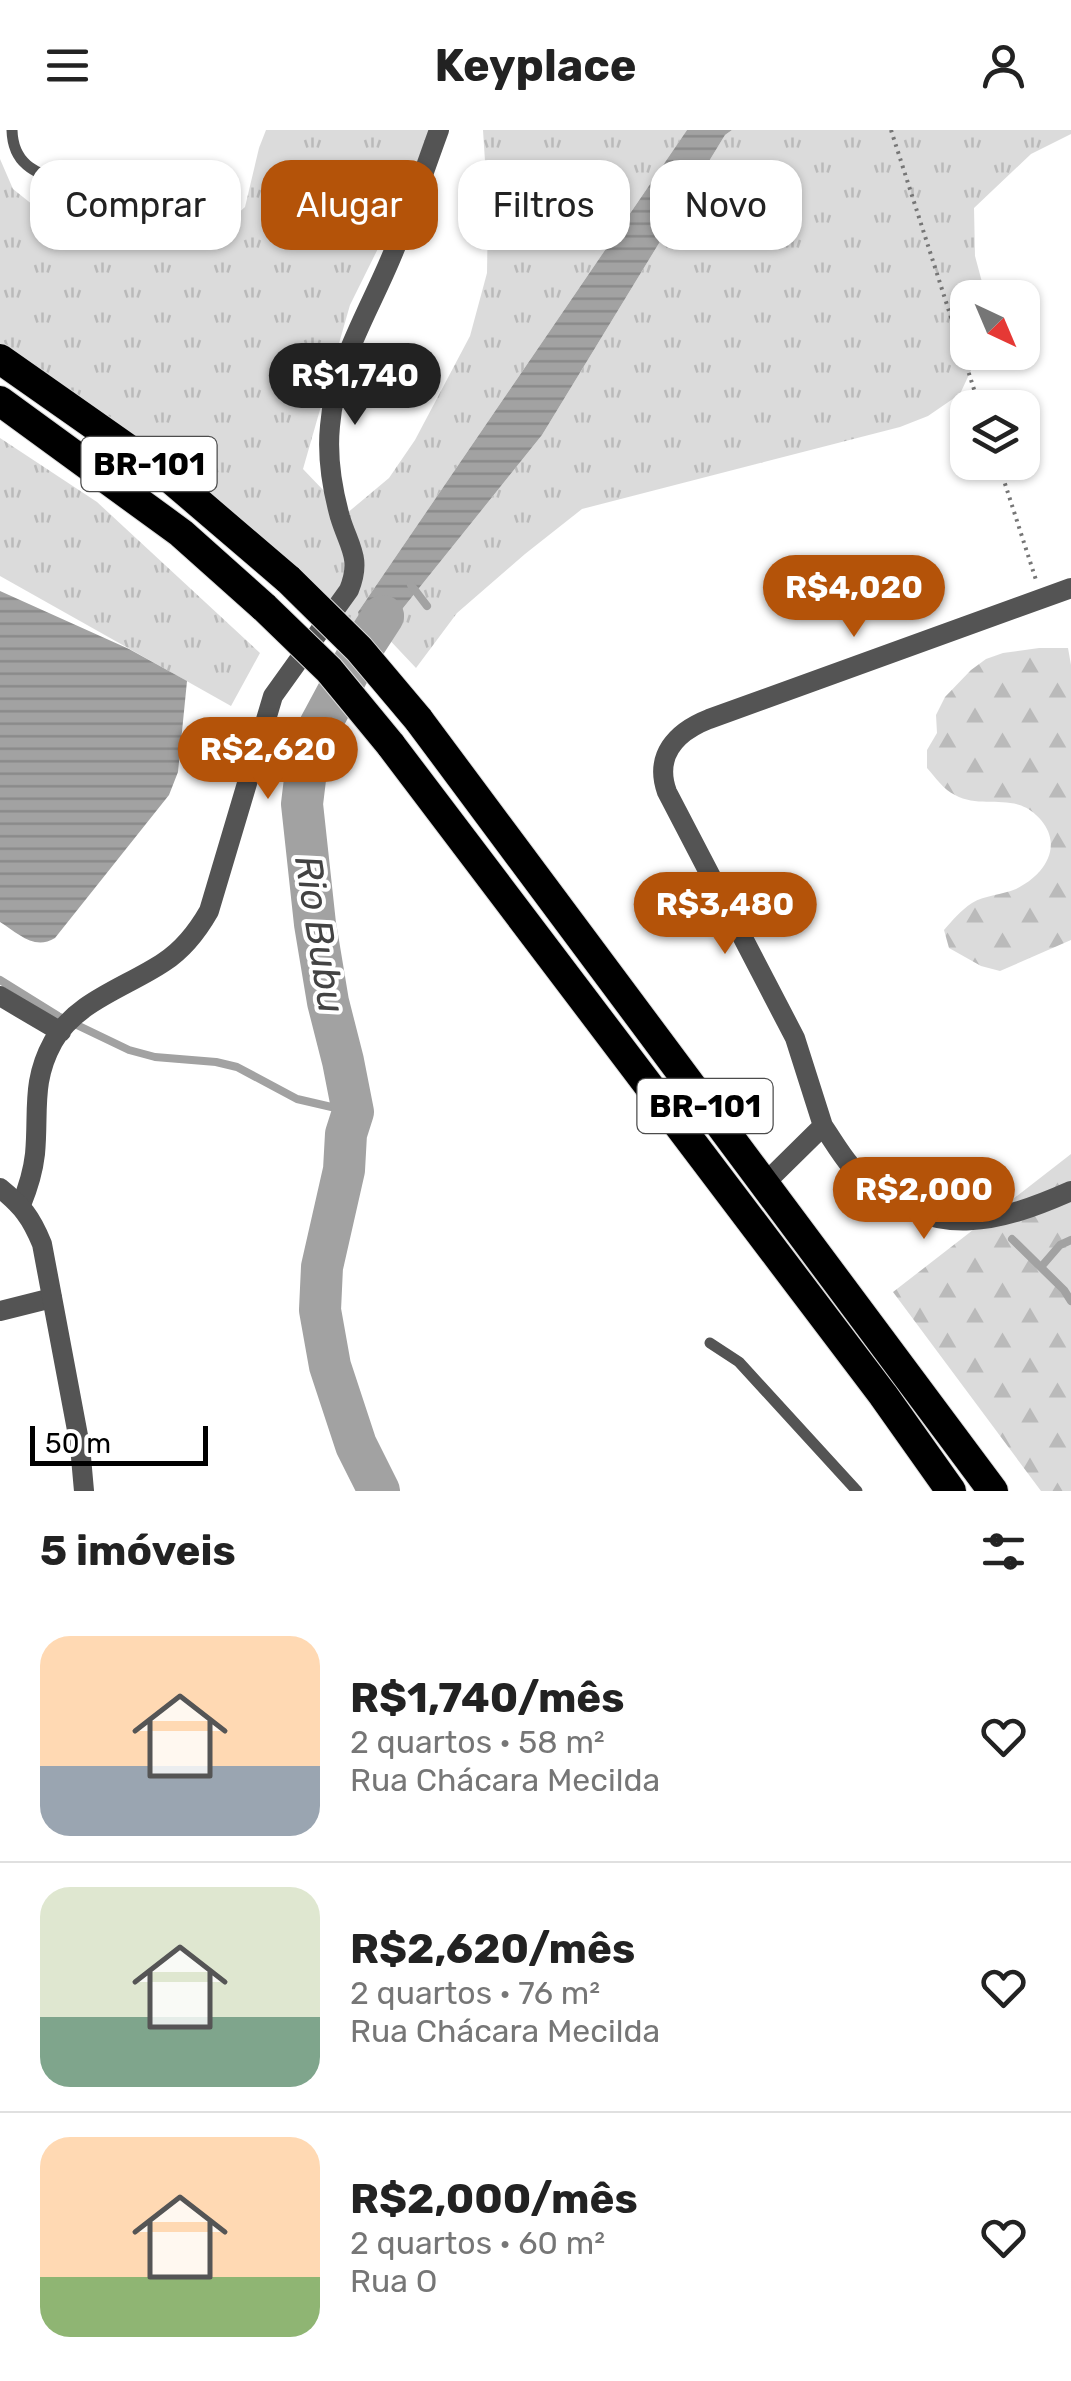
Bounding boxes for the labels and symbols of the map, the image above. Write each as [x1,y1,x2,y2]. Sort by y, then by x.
north arrow [950,280,1040,370]
pin: R$1,740 [263,343,447,428]
road number: BR-101 [82,437,216,491]
pin: R$4,020 [762,555,946,640]
pin: R$2,620 [176,717,360,802]
water label: Rio Bubu [285,852,355,1016]
pin: R$3,480 [633,872,817,957]
road number: BR-101 [638,1079,772,1133]
pin: R$2,000 [832,1157,1016,1242]
scale bar [30,1421,208,1466]

